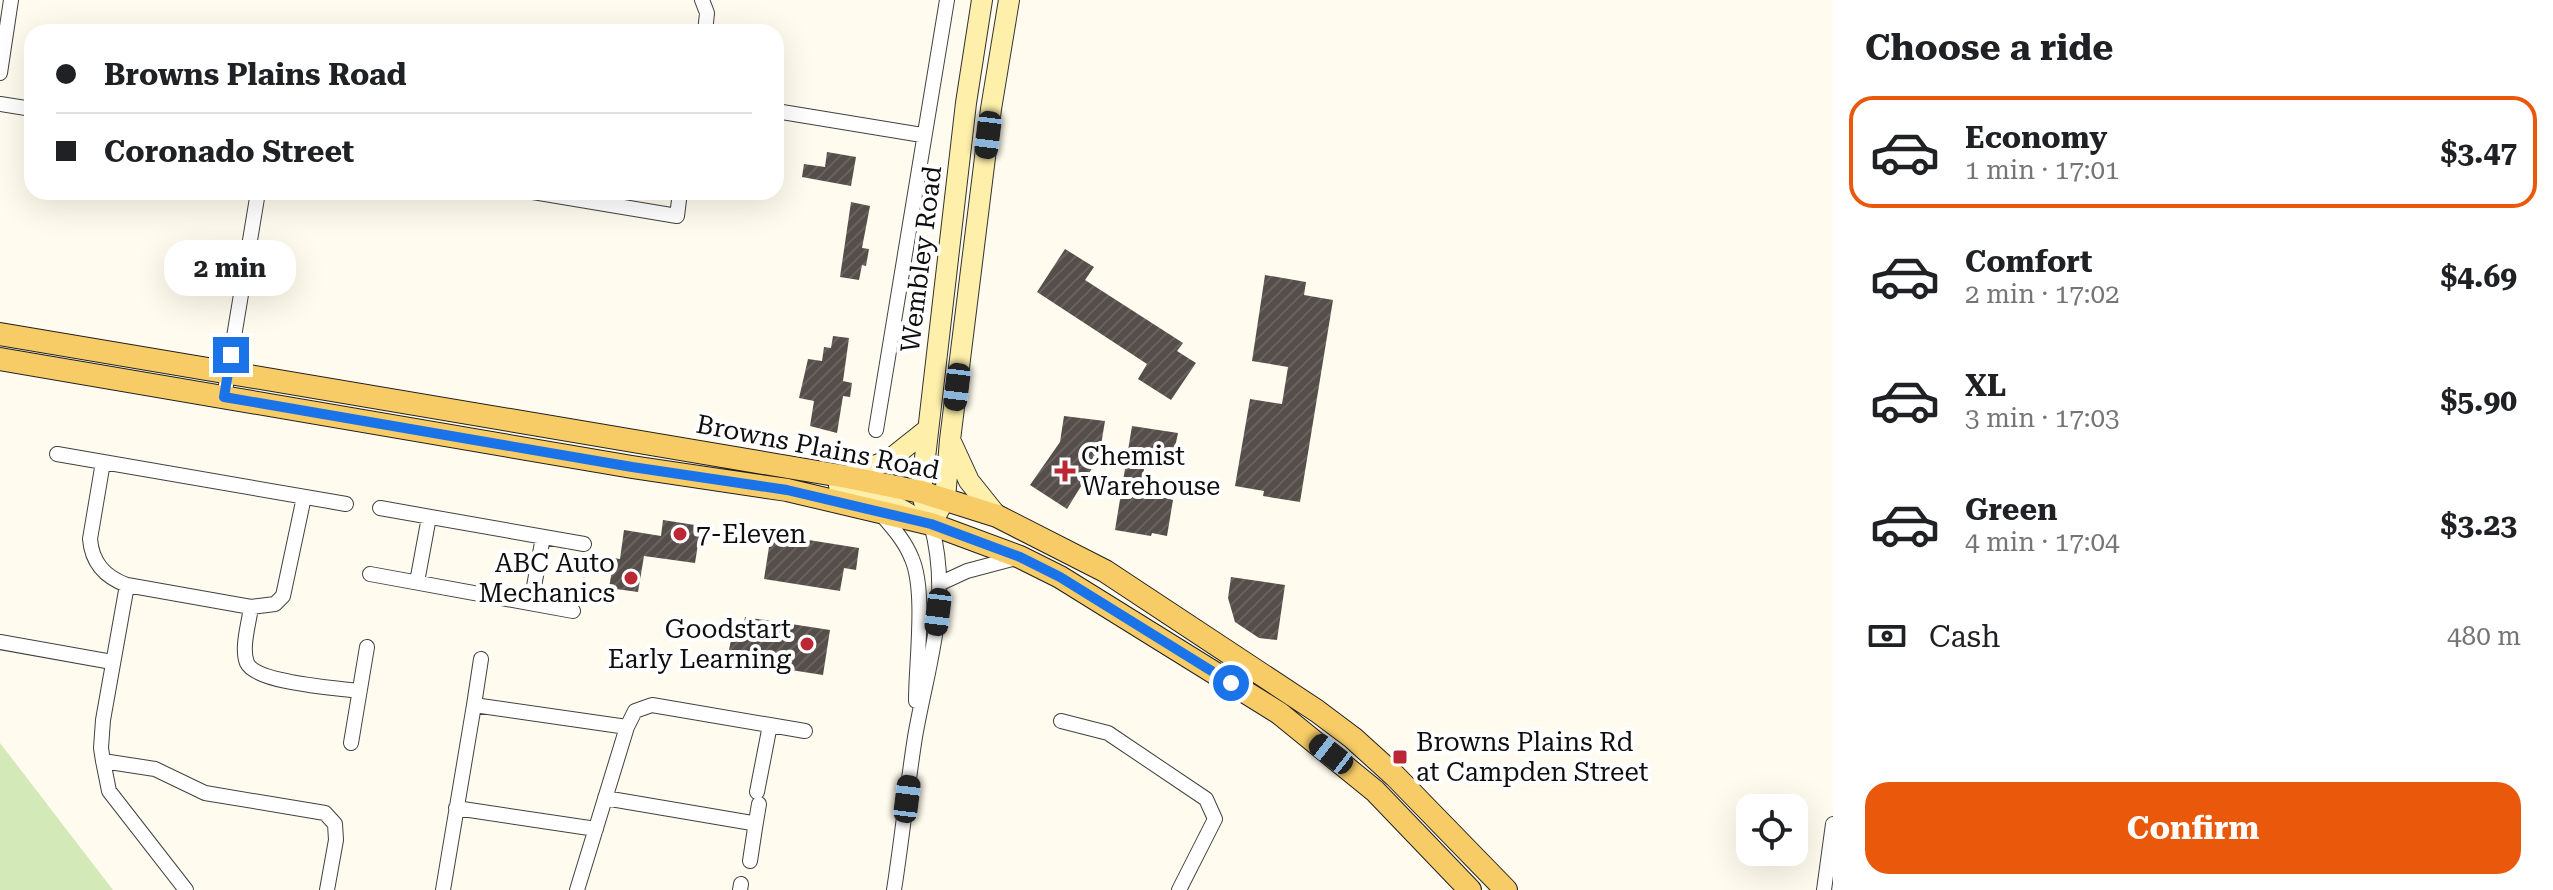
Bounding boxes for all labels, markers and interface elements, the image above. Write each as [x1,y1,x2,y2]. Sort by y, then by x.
text: Choose a ride [1865,27,2113,69]
text: Browns Plains Road [104,57,407,92]
car [973,110,1003,160]
icon: car [1869,116,1941,188]
text: Economy [1965,120,2107,155]
text: Coronado Street [104,134,354,169]
text: $3.47 [2440,135,2517,170]
text: 1 min · 17:01 [1965,155,2120,185]
street label: Wembley Road [895,164,947,354]
callout: 2 min [165,239,297,295]
icon: car [1869,240,1941,312]
text: Comfort [1965,244,2092,279]
text: 2 min [194,253,266,283]
text: $4.69 [2440,259,2517,294]
text: 2 min · 17:02 [1965,279,2120,309]
route end [213,337,249,373]
car [942,362,972,412]
icon: car [1869,364,1941,436]
text: XL [1965,368,2006,403]
text: $5.90 [2440,383,2517,418]
text: 3 min · 17:03 [1965,403,2120,433]
street label: Browns Plains Road [694,409,942,485]
place label: Chemist Warehouse [1081,441,1220,501]
marker: Chemist Warehouse [1056,462,1074,480]
icon: car [1869,488,1941,560]
text: Green [1965,492,2057,527]
text: $3.23 [2440,507,2517,542]
place label: 7-Eleven [696,519,807,549]
marker: 7-Eleven [671,525,689,543]
text: 4 min · 17:04 [1965,527,2120,557]
place label: ABC Auto Mechanics [479,548,615,608]
marker: ABC Auto Mechanics [622,569,640,587]
car [923,587,953,637]
place label: Goodstart Early Learning [608,614,791,674]
icon: cash [1865,614,1909,658]
text: Cash [1929,619,2000,654]
text: 480 m [2447,621,2521,651]
marker: Goodstart Early Learning [798,635,816,653]
route start [1213,665,1249,701]
place label: Browns Plains Rd at Campden Street [1416,727,1649,787]
car [1305,730,1357,778]
marker: Browns Plains Rd at Campden Street [1391,748,1409,766]
car [892,774,922,824]
button: Confirm [1865,782,2521,874]
map controls [1736,794,1808,866]
button: locate [1736,794,1808,866]

